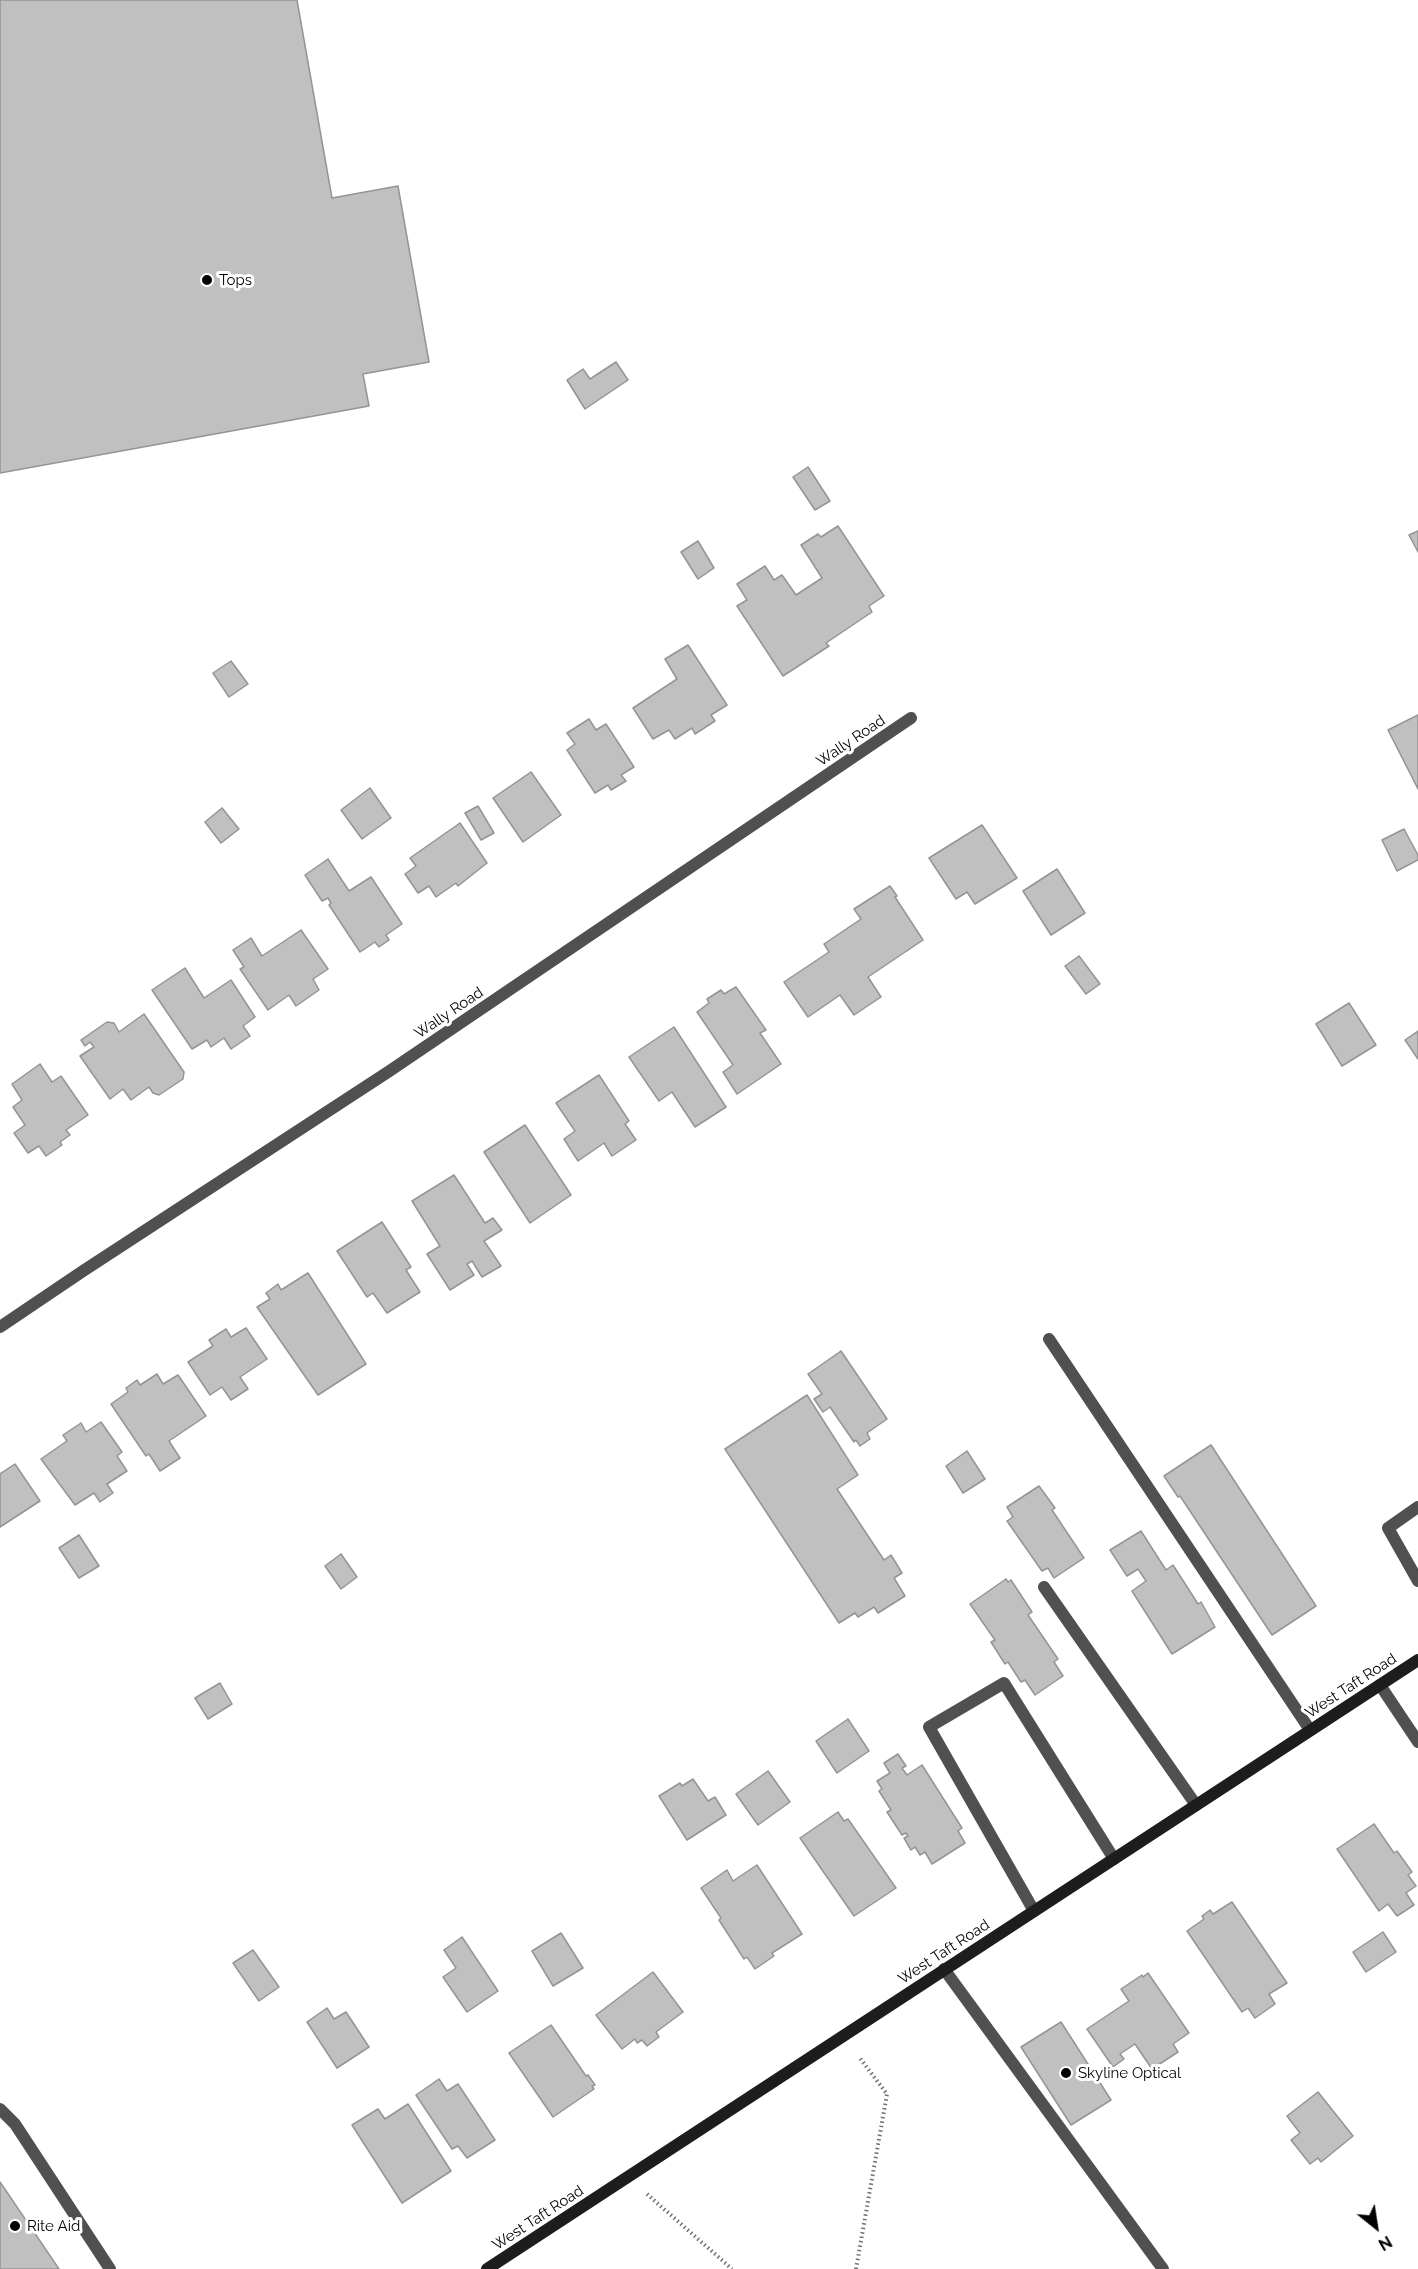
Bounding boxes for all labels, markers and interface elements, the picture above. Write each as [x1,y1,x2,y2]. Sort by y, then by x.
place label: Tops [219,271,252,289]
marker: Tops [200,273,214,287]
street label: Wally Road [813,711,889,771]
street label: Wally Road [411,983,487,1043]
street label: West Taft Road [1302,1650,1400,1722]
street label: West Taft Road [895,1916,993,1988]
place label: Skyline Optical [1078,2064,1181,2082]
marker: Skyline Optical [1059,2066,1073,2080]
street label: West Taft Road [489,2182,587,2254]
north arrow [1346,2197,1406,2257]
place label: Rite Aid [27,2217,80,2235]
marker: Rite Aid [8,2219,22,2233]
text: N [1375,2232,1395,2254]

